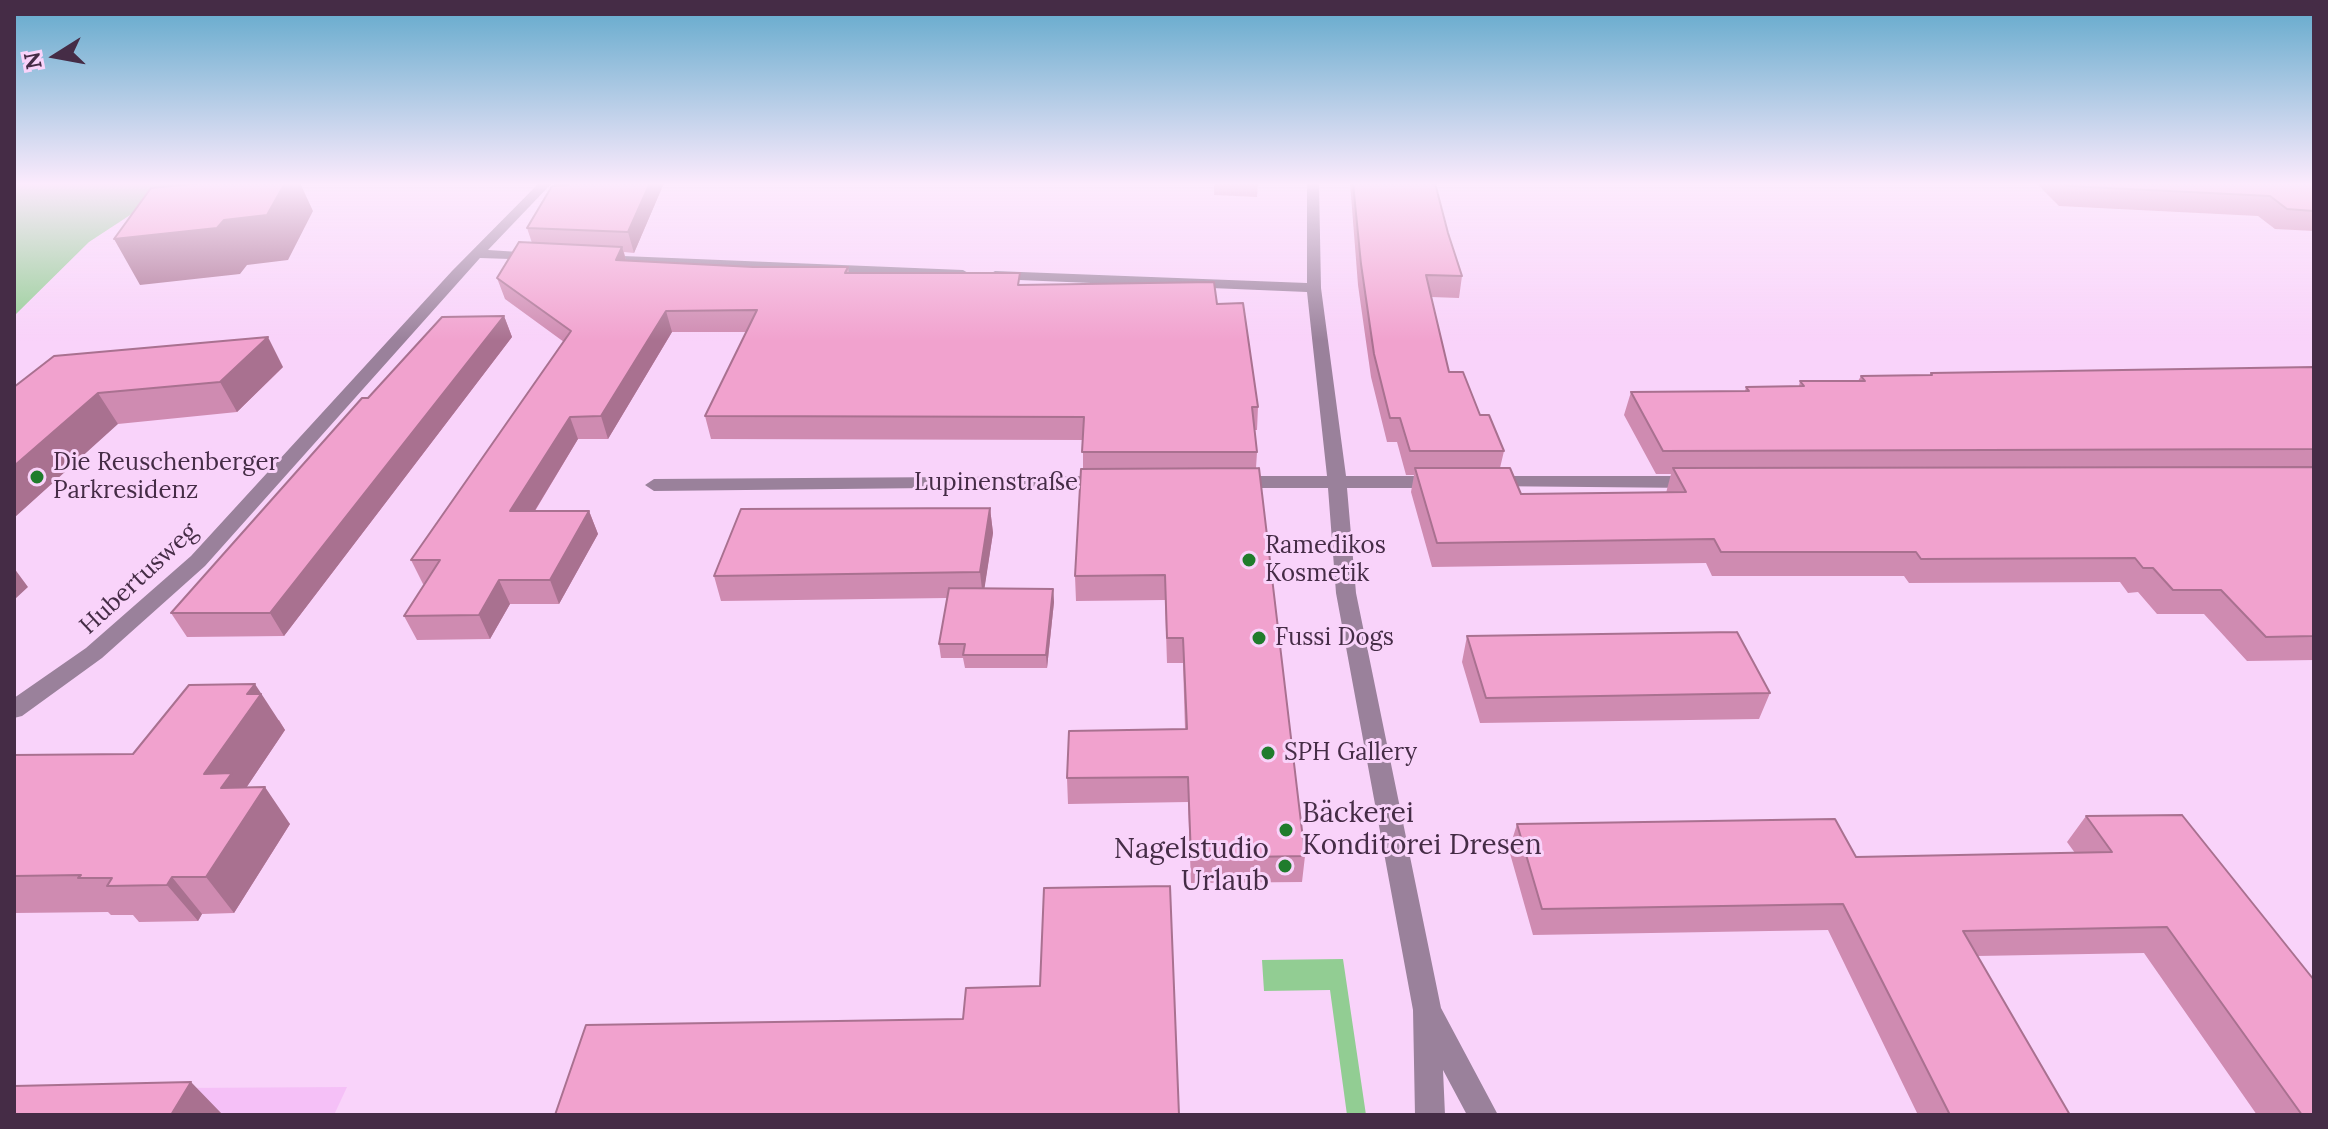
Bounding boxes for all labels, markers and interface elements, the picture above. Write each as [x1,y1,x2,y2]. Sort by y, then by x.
north arrow [16,16,96,96]
text: N [17,50,48,72]
place label: Die Reuschenberger Parkresidenz [53,449,279,505]
marker: Die Reuschenberger Parkresidenz [28,468,46,486]
street label: Lupinenstraße [914,469,1078,497]
street label: Hubertusweg [74,517,204,641]
place label: Ramedikos Kosmetik [1265,532,1386,588]
marker: Ramedikos Kosmetik [1240,551,1258,569]
place label: Fussi Dogs [1275,624,1394,652]
marker: Fussi Dogs [1250,629,1268,647]
place label: SPH Gallery [1284,739,1417,767]
marker: SPH Gallery [1259,744,1277,762]
place label: Bäckerei Konditorei Dresen [1302,797,1542,863]
marker: Bäckerei Konditorei Dresen [1277,821,1295,839]
place label: Nagelstudio Urlaub [1114,833,1269,899]
marker: Nagelstudio Urlaub [1276,857,1294,875]

